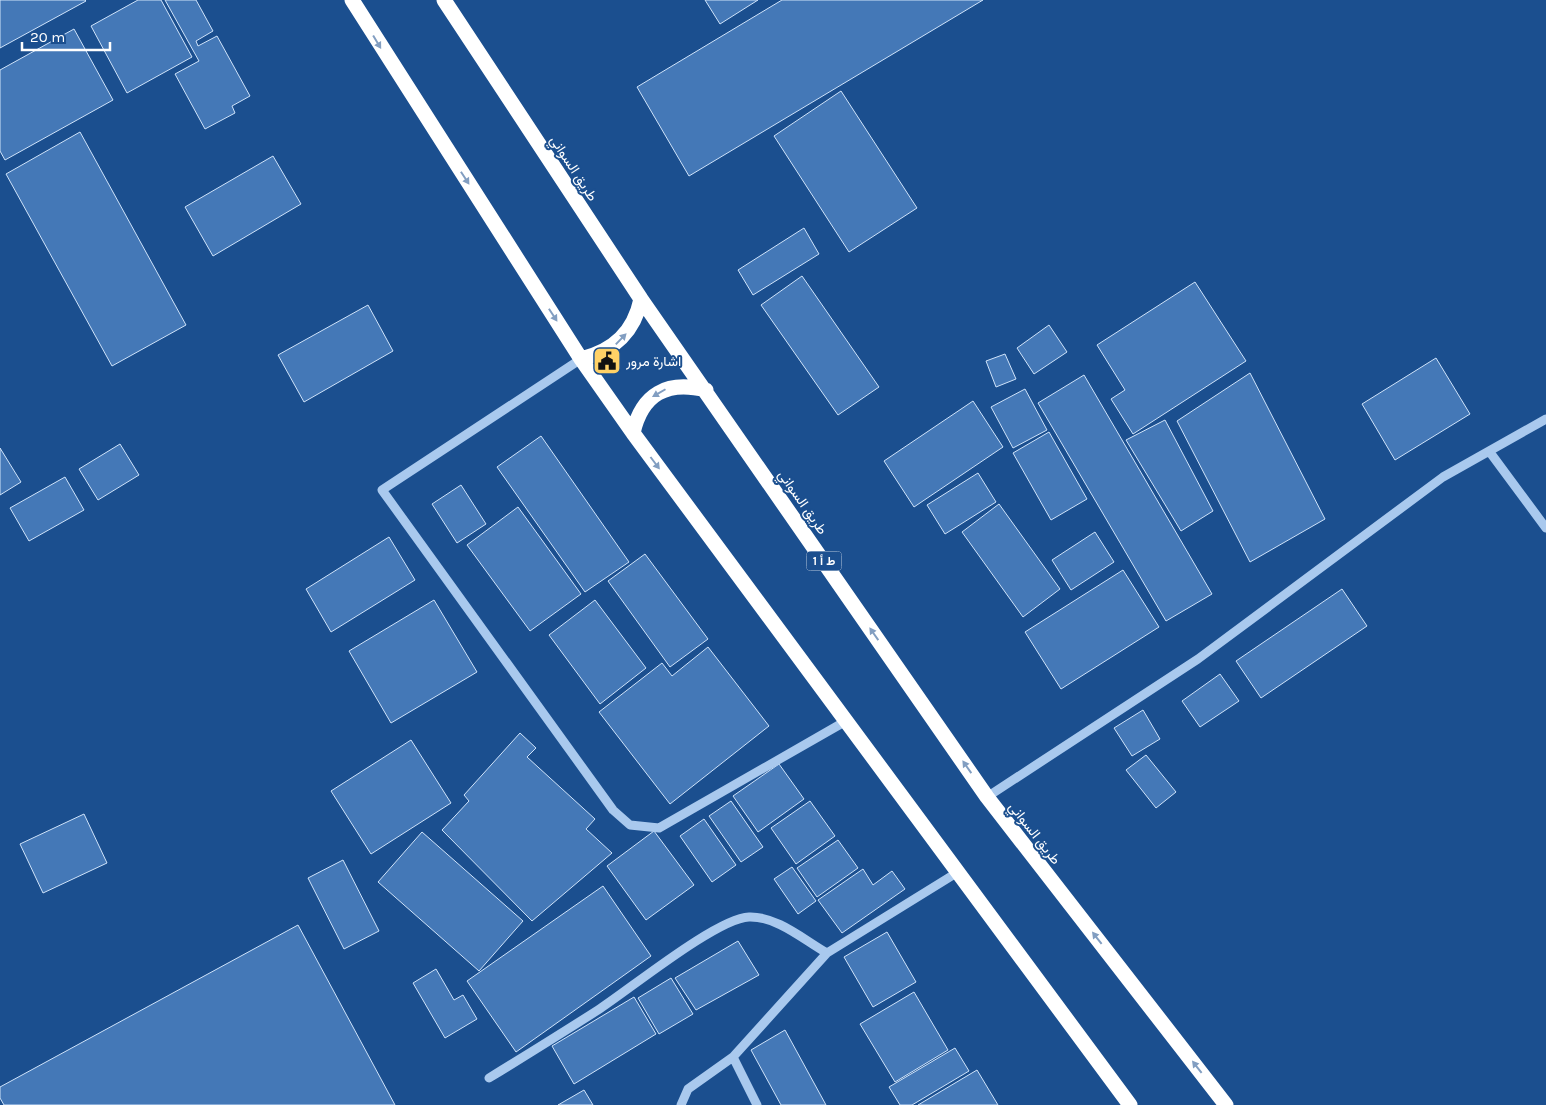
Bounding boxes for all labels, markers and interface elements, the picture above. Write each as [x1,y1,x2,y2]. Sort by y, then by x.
scale bar [22,20,110,52]
text: 20 m [30,28,65,46]
one-way arrow [373,35,382,48]
street label: طريق السواني [544,132,601,206]
one-way arrow [461,172,470,185]
one-way arrow [549,308,558,322]
one-way arrow [615,333,627,345]
public building icon: اشارة مرور [592,346,622,376]
place label: اشارة مرور [625,353,681,370]
one-way arrow [653,389,666,398]
one-way arrow [650,456,661,469]
street label: طريق السواني [772,467,831,539]
road number: ط أ 1 [806,552,842,570]
one-way arrow [869,627,879,640]
one-way arrow [962,760,972,774]
street label: طريق السواني [1003,799,1064,870]
one-way arrow [1091,932,1102,945]
one-way arrow [1191,1060,1202,1073]

